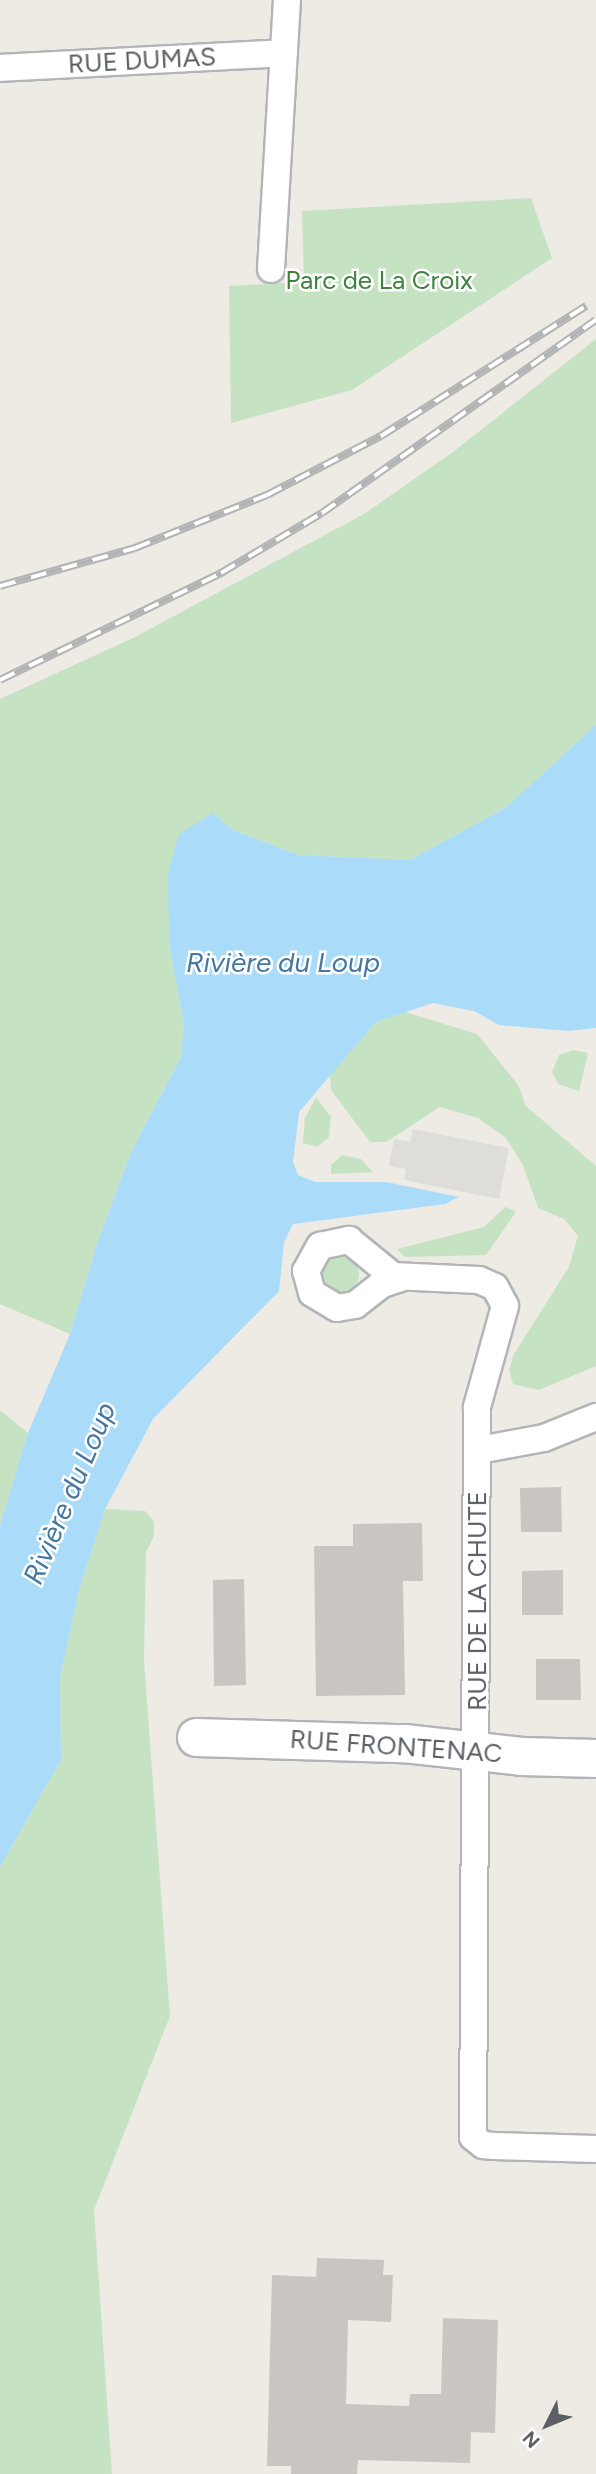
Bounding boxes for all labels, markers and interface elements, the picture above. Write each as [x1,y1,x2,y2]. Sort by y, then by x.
street label: RUE DUMAS [67,42,217,80]
park label: Parc de La Croix [285,265,473,297]
water label: Rivière du Loup [186,945,380,979]
water label: Rivière du Loup [16,1397,122,1589]
street label: RUE DE LA CHUTE [462,1491,494,1711]
street label: RUE FRONTENAC [289,1724,503,1770]
north arrow [512,2390,582,2460]
text: N [518,2426,545,2453]

